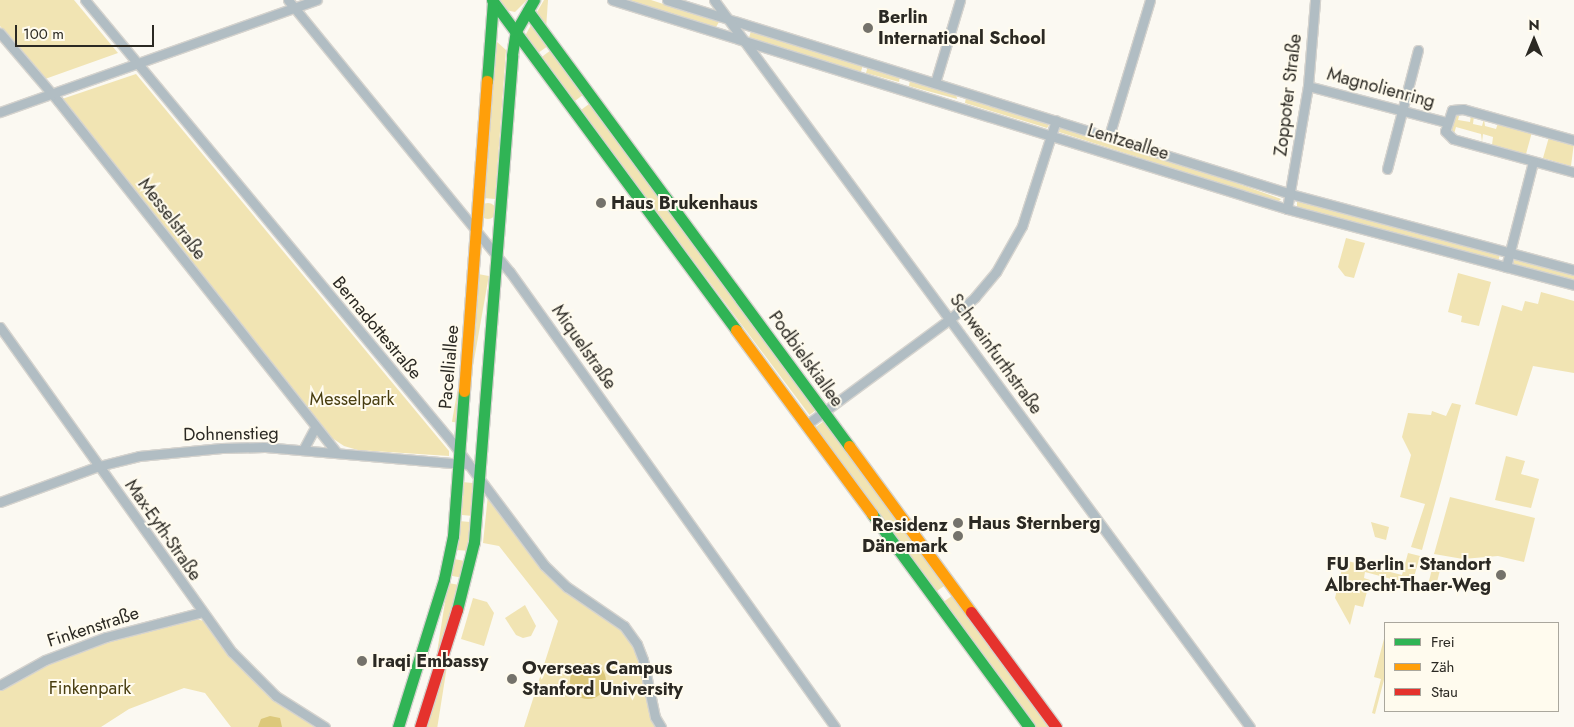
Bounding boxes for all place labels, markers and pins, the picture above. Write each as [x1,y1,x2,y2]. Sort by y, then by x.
place label: Berlin International School [878,7,1046,50]
marker: Berlin International School [862,22,874,34]
place label: Haus Brukenhaus [611,192,758,214]
marker: Haus Brukenhaus [595,197,607,209]
place label: Haus Sternberg [968,512,1100,534]
place label: Residenz Dänemark [862,515,948,558]
marker: Haus Sternberg [952,517,964,529]
marker: Residenz Dänemark [952,530,964,542]
place label: FU Berlin - Standort Albrecht-Thaer-Weg [1325,554,1491,596]
marker: FU Berlin - Standort Albrecht-Thaer-Weg [1495,569,1507,581]
place label: Iraqi Embassy [372,650,488,672]
marker: Iraqi Embassy [356,655,368,667]
place label: Overseas Campus Stanford University [522,658,683,701]
marker: Overseas Campus Stanford University [506,673,518,685]

